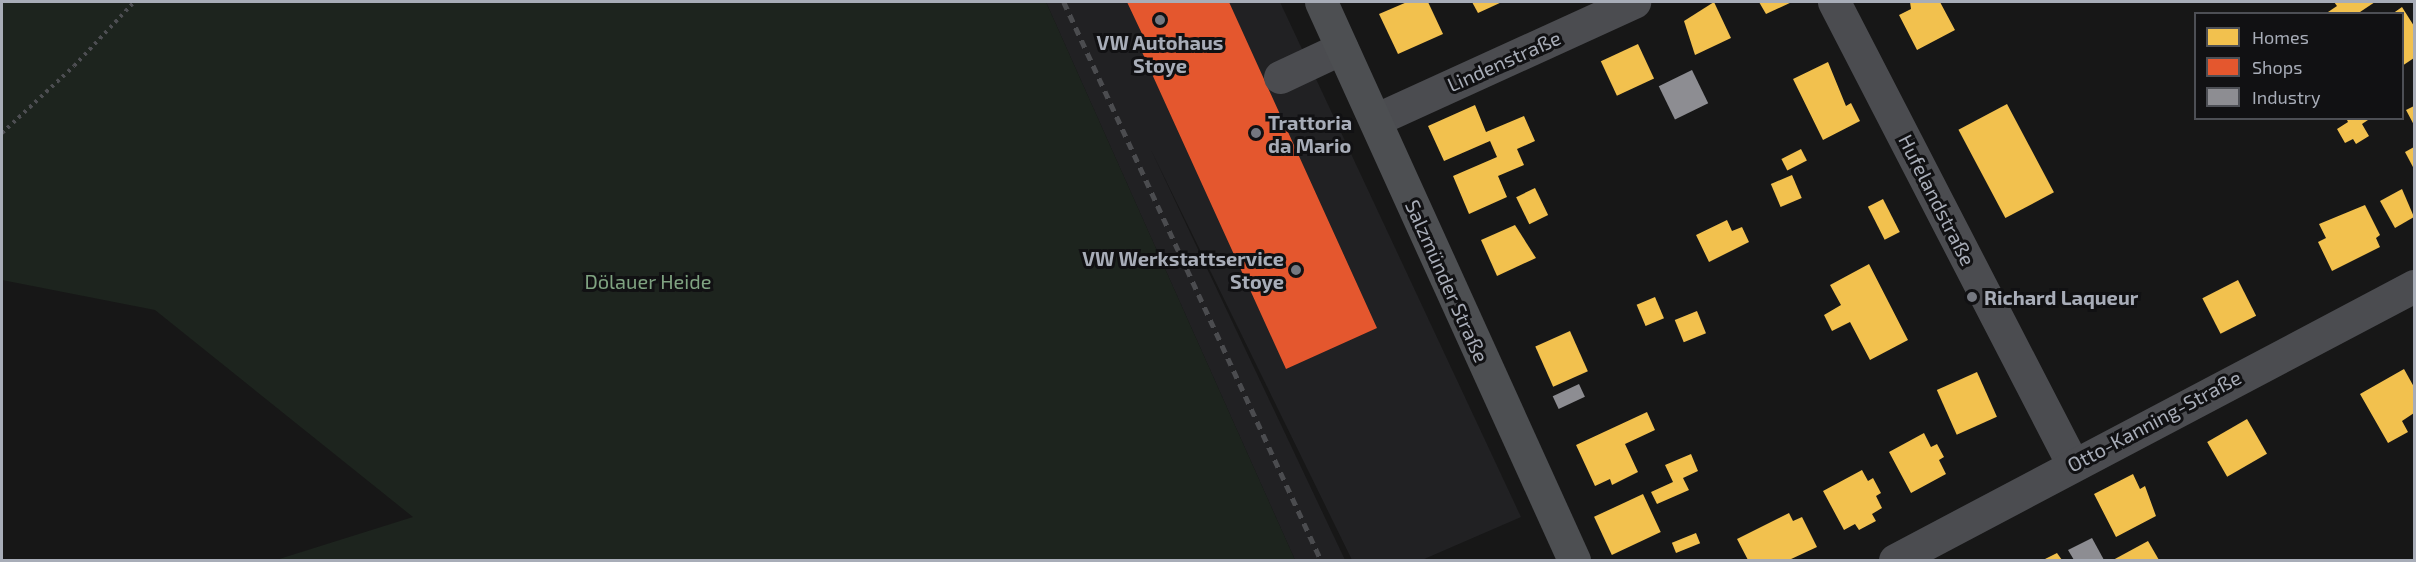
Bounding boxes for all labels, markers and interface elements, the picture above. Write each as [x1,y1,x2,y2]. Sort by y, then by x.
legend [2194,12,2404,120]
marker: VW Autohaus Stoye [1153,13,1167,27]
street label: Lindenstraße [1444,25,1564,97]
text: Homes [2252,26,2309,48]
place label: VW Autohaus Stoye [1096,30,1224,77]
text: Shops [2252,56,2302,78]
text: Industry [2252,86,2321,108]
place label: Trattoria da Mario [1268,110,1352,157]
marker: Trattoria da Mario [1249,126,1263,140]
street label: Hufelandstraße [1894,130,1980,270]
street label: Salzmünder Straße [1400,196,1494,366]
place label: VW Werkstattservice Stoye [1082,246,1284,293]
marker: VW Werkstattservice Stoye [1289,263,1303,277]
park label: Dölauer Heide [584,269,712,293]
place label: Richard Laqueur [1984,285,2138,309]
marker: Richard Laqueur [1965,290,1979,304]
street label: Otto-Kanning-Straße [2063,365,2245,477]

